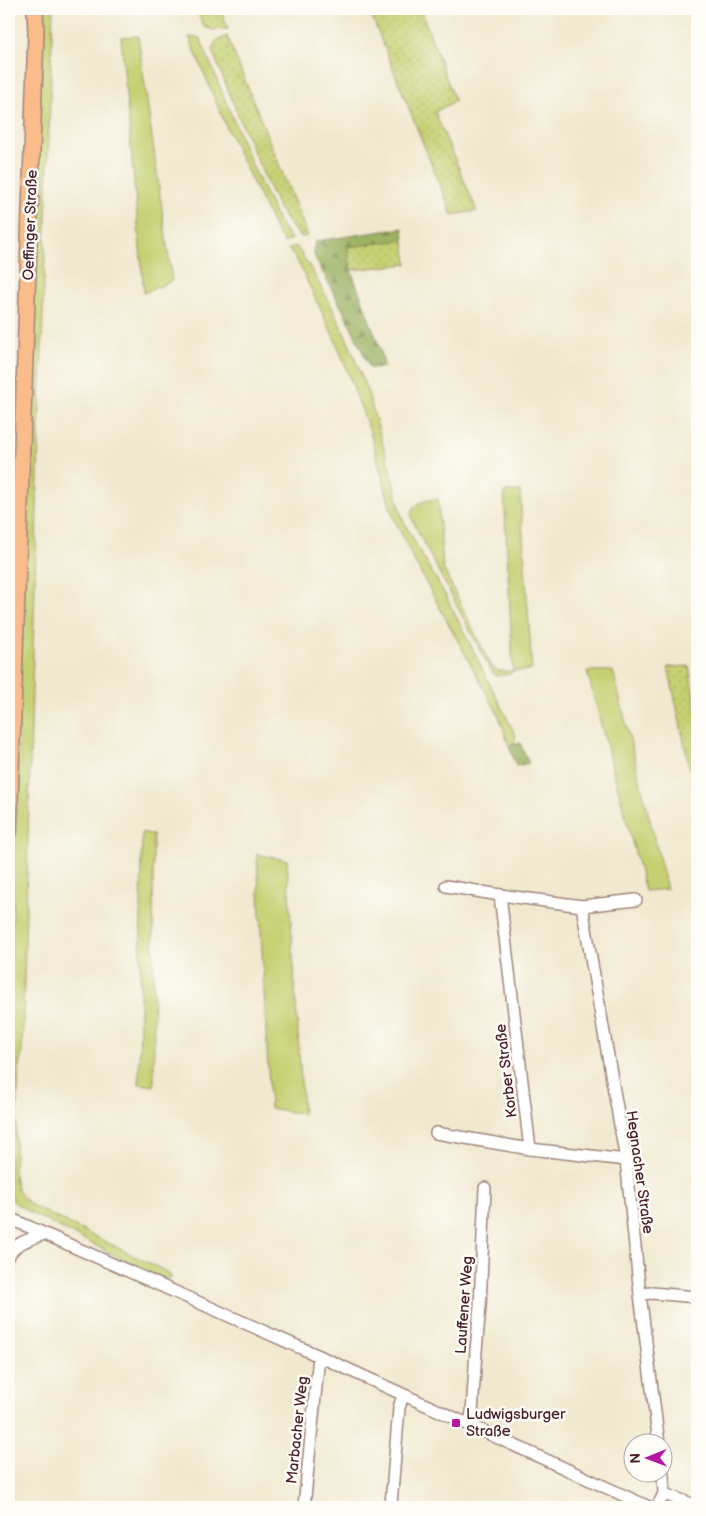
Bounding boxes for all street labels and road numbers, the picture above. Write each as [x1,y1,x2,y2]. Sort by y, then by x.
street label: Oeffinger Straße [19,169,42,281]
street label: Korber Straße [491,1023,522,1119]
street label: Hegnacher Straße [621,1109,658,1235]
street label: Lauffener Weg [452,1255,477,1355]
street label: Marbacher Weg [282,1375,313,1485]

